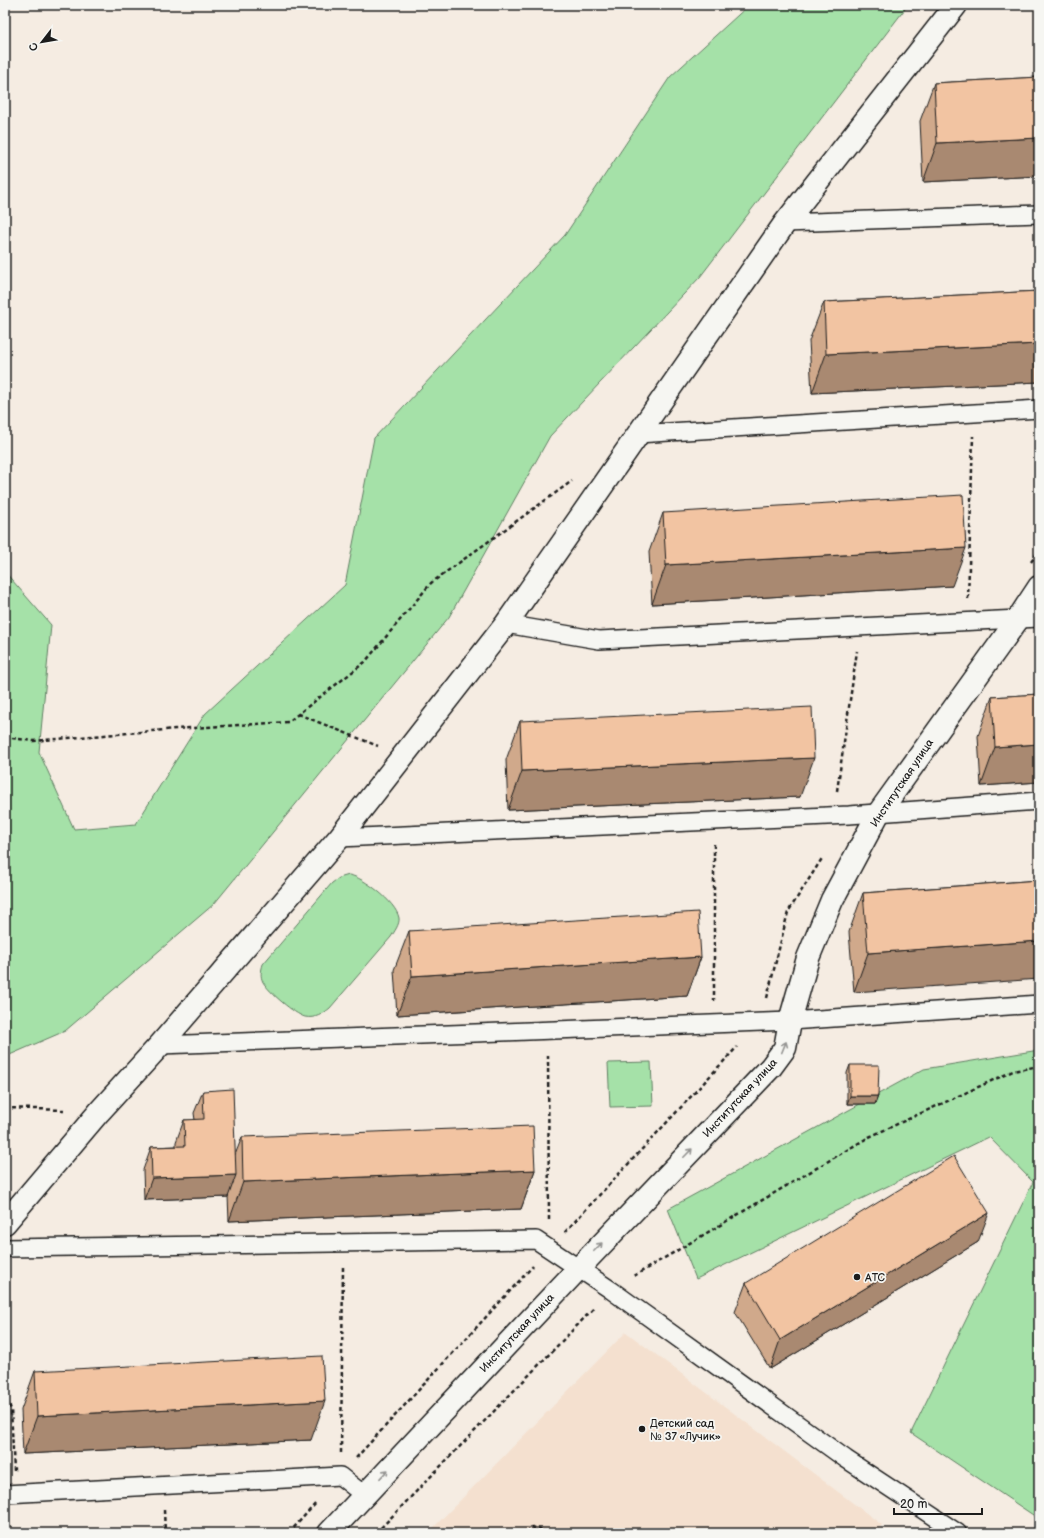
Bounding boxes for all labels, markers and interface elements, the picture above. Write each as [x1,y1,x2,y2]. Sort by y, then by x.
north arrow [22,22,62,62]
text: С [26,40,41,54]
street label: Институтская улица [868,736,937,829]
one-way arrow [780,1041,788,1053]
street label: Институтская улица [700,1055,780,1140]
one-way arrow [684,1148,693,1158]
one-way arrow [594,1242,603,1252]
place label: АТС [864,1271,886,1284]
marker: АТС [852,1272,862,1282]
street label: Институтская улица [477,1290,557,1375]
place label: Детский сад № 37 «Лучик» [650,1417,721,1443]
marker: Детский сад № 37 «Лучик» [637,1424,647,1434]
one-way arrow [379,1469,389,1479]
scale bar [894,1490,982,1516]
text: 20 m [900,1497,927,1512]

